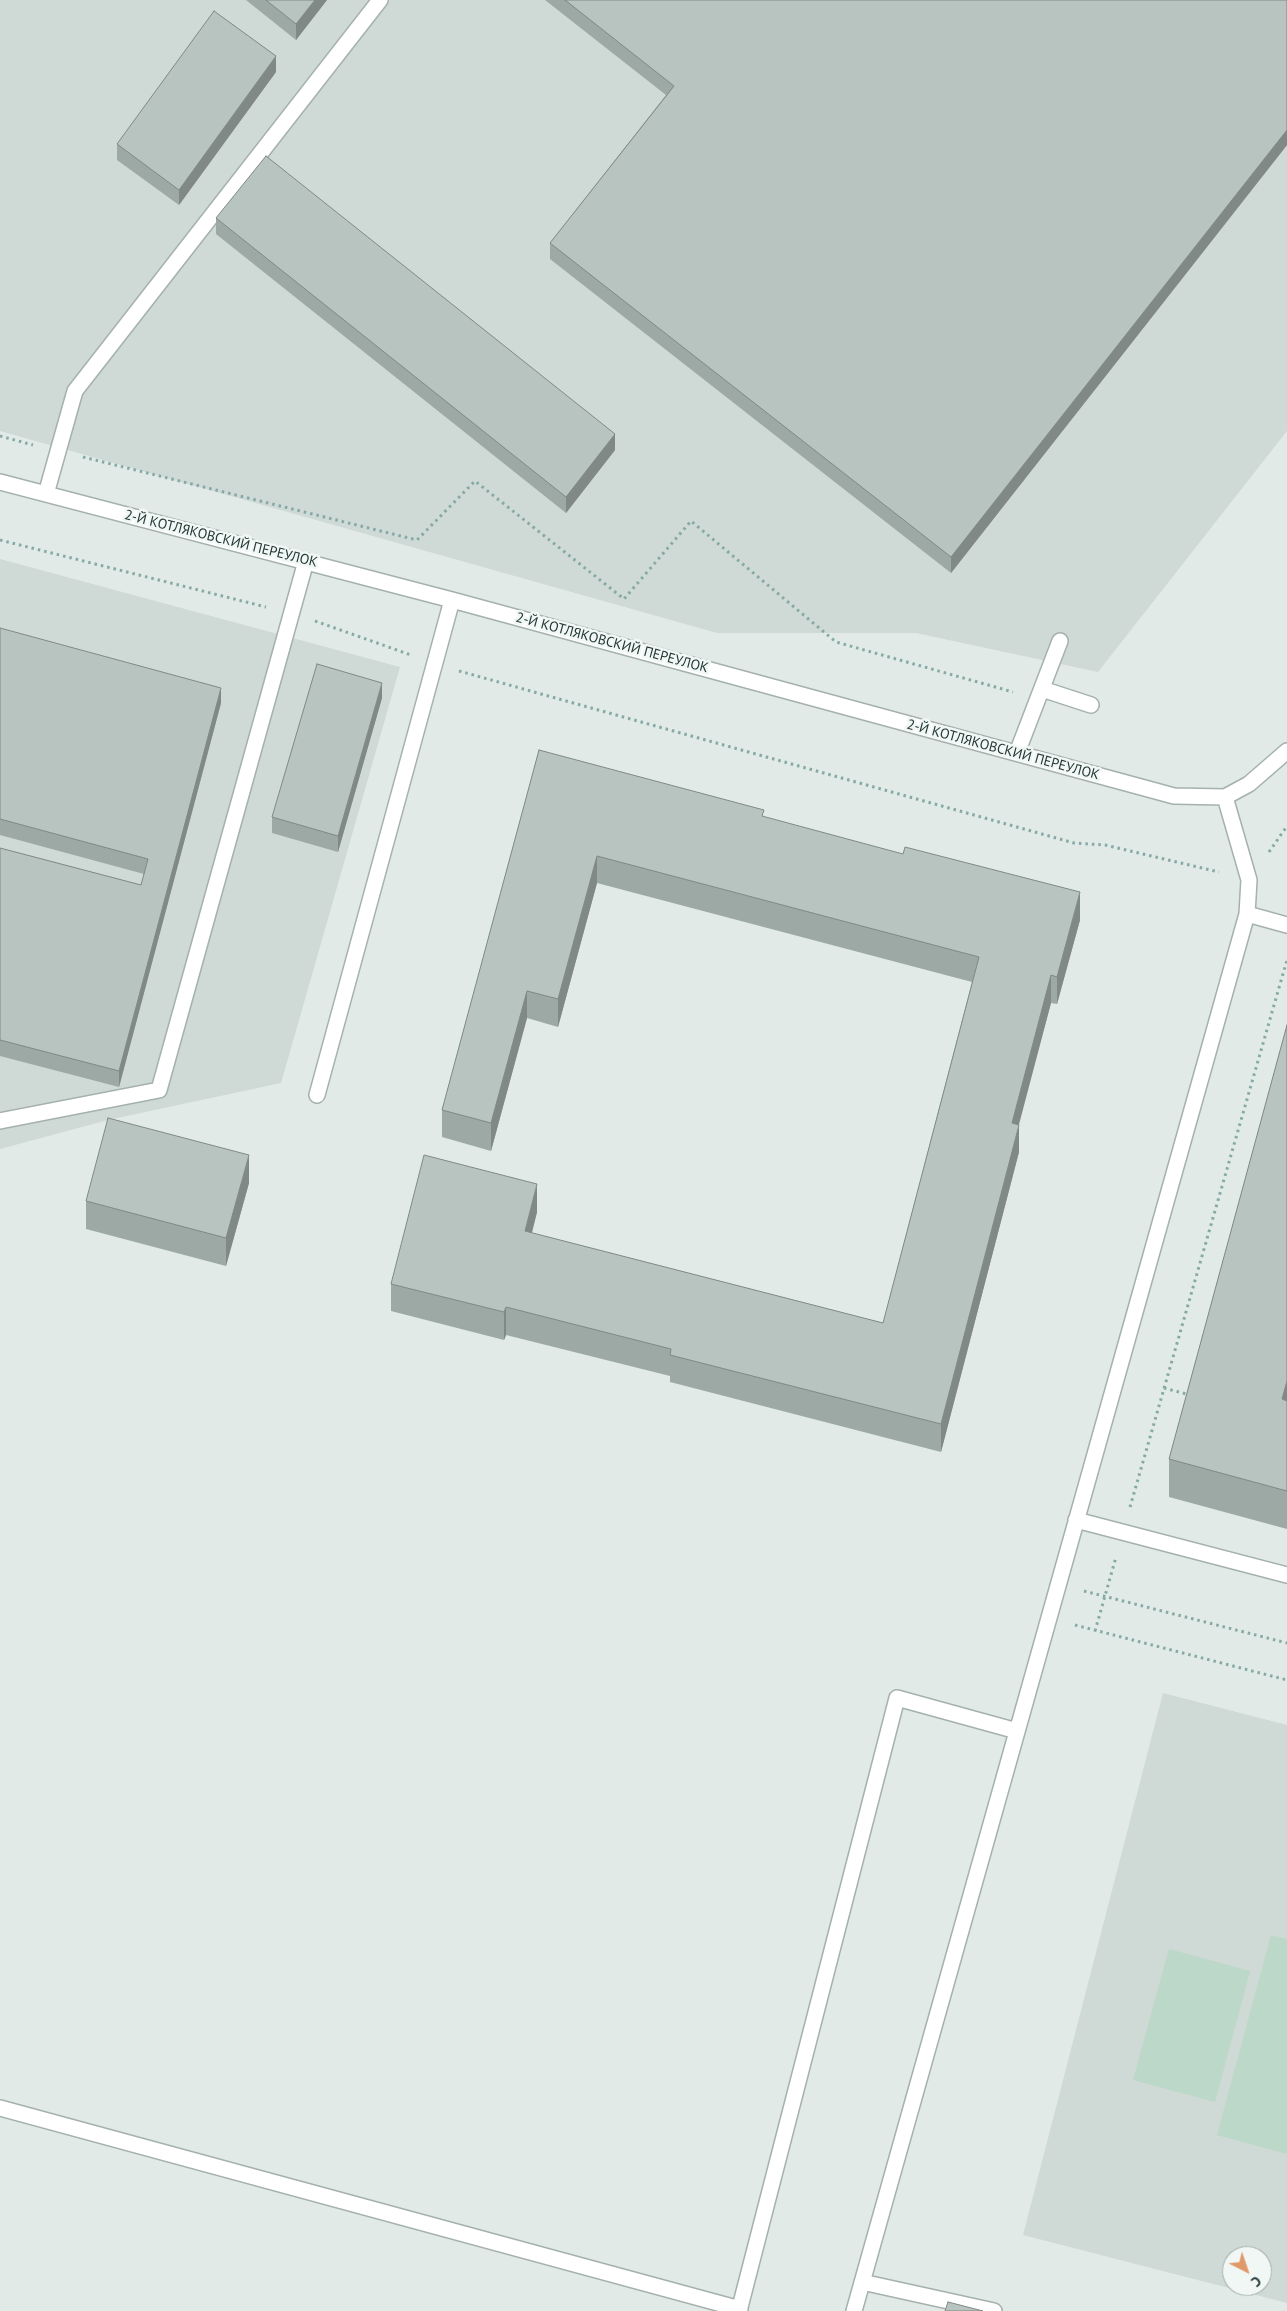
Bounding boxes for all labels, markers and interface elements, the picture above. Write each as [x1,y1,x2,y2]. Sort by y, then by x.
street label: 2-Й КОТЛЯКОВСКИЙ ПЕРЕУЛОК [123,507,319,571]
street label: 2-Й КОТЛЯКОВСКИЙ ПЕРЕУЛОК [514,609,710,677]
street label: 2-Й КОТЛЯКОВСКИЙ ПЕРЕУЛОК [905,716,1101,784]
north arrow [1222,2246,1272,2296]
text: С [1247,2272,1265,2291]

